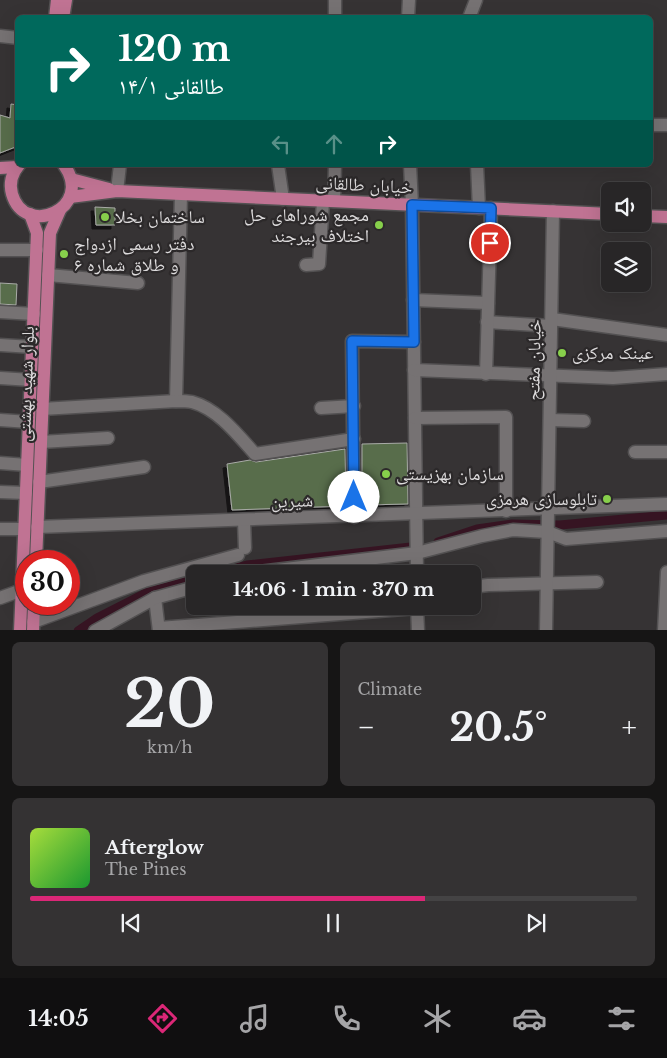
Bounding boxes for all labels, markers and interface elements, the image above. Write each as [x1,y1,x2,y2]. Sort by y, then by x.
text: 120 m [118,27,231,70]
icon: right [35,35,100,100]
text: طالقانی ۱۴/۱ [118,73,224,100]
icon: left [267,130,295,158]
icon: ahead [320,130,348,158]
icon: right [373,130,401,158]
street label: خیابان طالقانی [315,171,413,199]
map controls [601,182,651,292]
button: sound [601,182,651,232]
place label: مجمع شوراهای حل اختلاف بیرجند [244,204,369,247]
place label: ساختمان بخلا [115,206,205,228]
marker: ساختمان بخلا [99,211,111,223]
marker: مجمع شوراهای حل اختلاف بیرجند [373,219,385,231]
pin [469,222,511,264]
icon: arrive [476,229,504,257]
place label: دفتر رسمی ازدواج و طلاق شماره ۶ [74,233,195,276]
button: layers [601,242,651,292]
marker: دفتر رسمی ازدواج و طلاق شماره ۶ [58,248,70,260]
street label: خیابان مفتح [522,319,547,401]
street label: بلوار شهید بهشتی [13,326,39,442]
place label: عینک مرکزی [572,342,653,364]
marker: عینک مرکزی [556,347,568,359]
place label: سازمان بهزیستی [396,463,504,485]
marker: سازمان بهزیستی [380,468,392,480]
position arrow [327,470,379,522]
place label: تابلوسازی هرمزی [486,488,597,510]
street label: شیرین [270,489,314,513]
marker: تابلوسازی هرمزی [601,493,613,505]
speed limit sign: 30 [15,550,80,615]
text: 14:06 · 1 min · 370 m [233,578,434,601]
text: 20 [124,664,215,745]
text: Climate [358,679,422,699]
text: 20.5° [450,704,547,751]
text: − [358,710,375,745]
text: + [622,710,637,745]
text: km/h [147,737,192,757]
text: Afterglow [105,836,204,859]
text: The Pines [105,859,187,879]
icon: previous [117,909,145,937]
icon: pause [319,909,347,937]
icon: next [522,909,550,937]
icon: directions [145,1001,180,1036]
icon: music [237,1001,272,1036]
icon: phone [329,1001,364,1036]
icon: climate [420,1001,455,1036]
icon: car [512,1001,547,1036]
icon: filters [604,1001,639,1036]
text: 14:05 [28,1005,89,1032]

